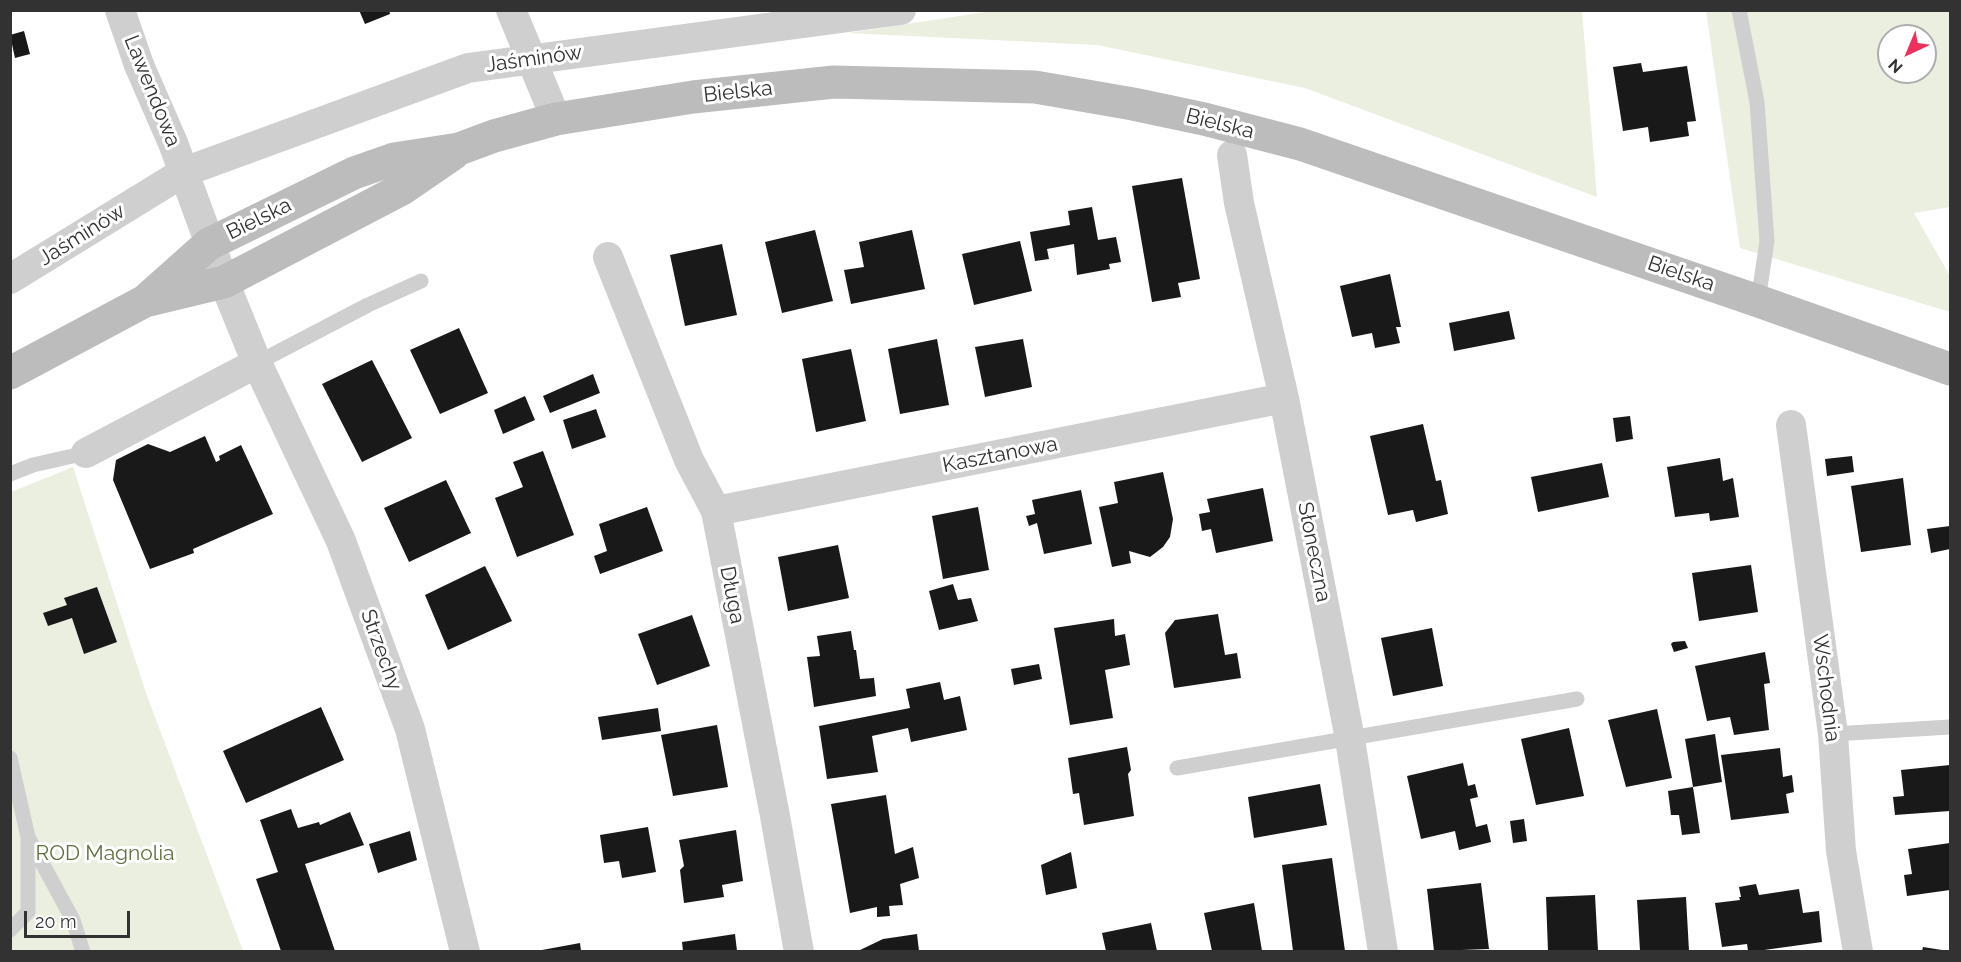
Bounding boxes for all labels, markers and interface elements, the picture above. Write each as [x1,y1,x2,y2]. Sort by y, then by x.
north arrow [1877,24,1937,84]
street label: Lawendowa [118,32,186,150]
street label: Jaśminów [484,40,584,78]
text: N [1885,55,1907,77]
street label: Bielska [702,76,774,108]
street label: Bielska [1183,103,1257,145]
street label: Bielska [222,192,296,246]
street label: Jaśminów [34,199,130,271]
street label: Bielska [1644,251,1718,297]
street label: Kasztanowa [940,432,1060,478]
street label: Słoneczna [1292,500,1336,604]
street label: Długa [714,564,750,626]
street label: Strzechy [355,606,407,694]
street label: Wschodnia [1807,633,1845,743]
park label: ROD Magnolia [35,841,175,867]
scale bar [27,899,134,937]
text: 20 m [35,911,77,932]

